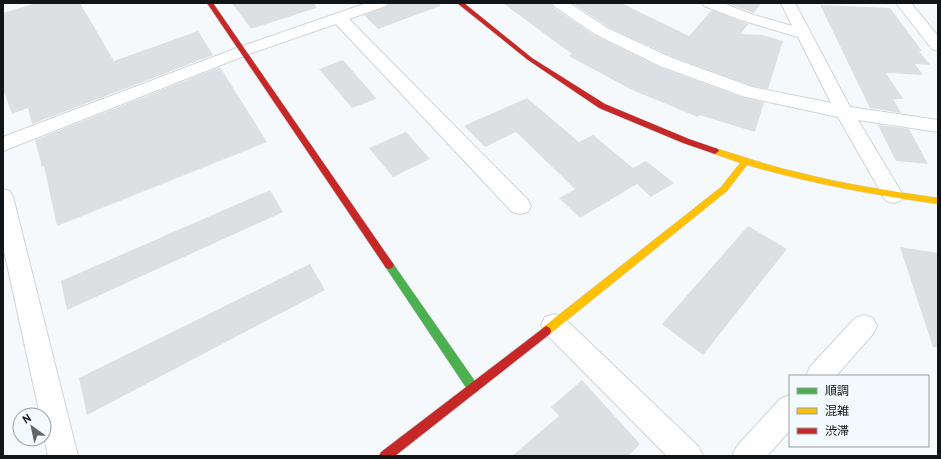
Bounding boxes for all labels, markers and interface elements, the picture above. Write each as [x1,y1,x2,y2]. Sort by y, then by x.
legend [789,375,929,447]
text: 順調 [825,384,849,400]
text: 混雑 [825,404,849,420]
north arrow [12,407,52,447]
text: N [20,411,34,427]
text: 渋滞 [825,424,849,440]

